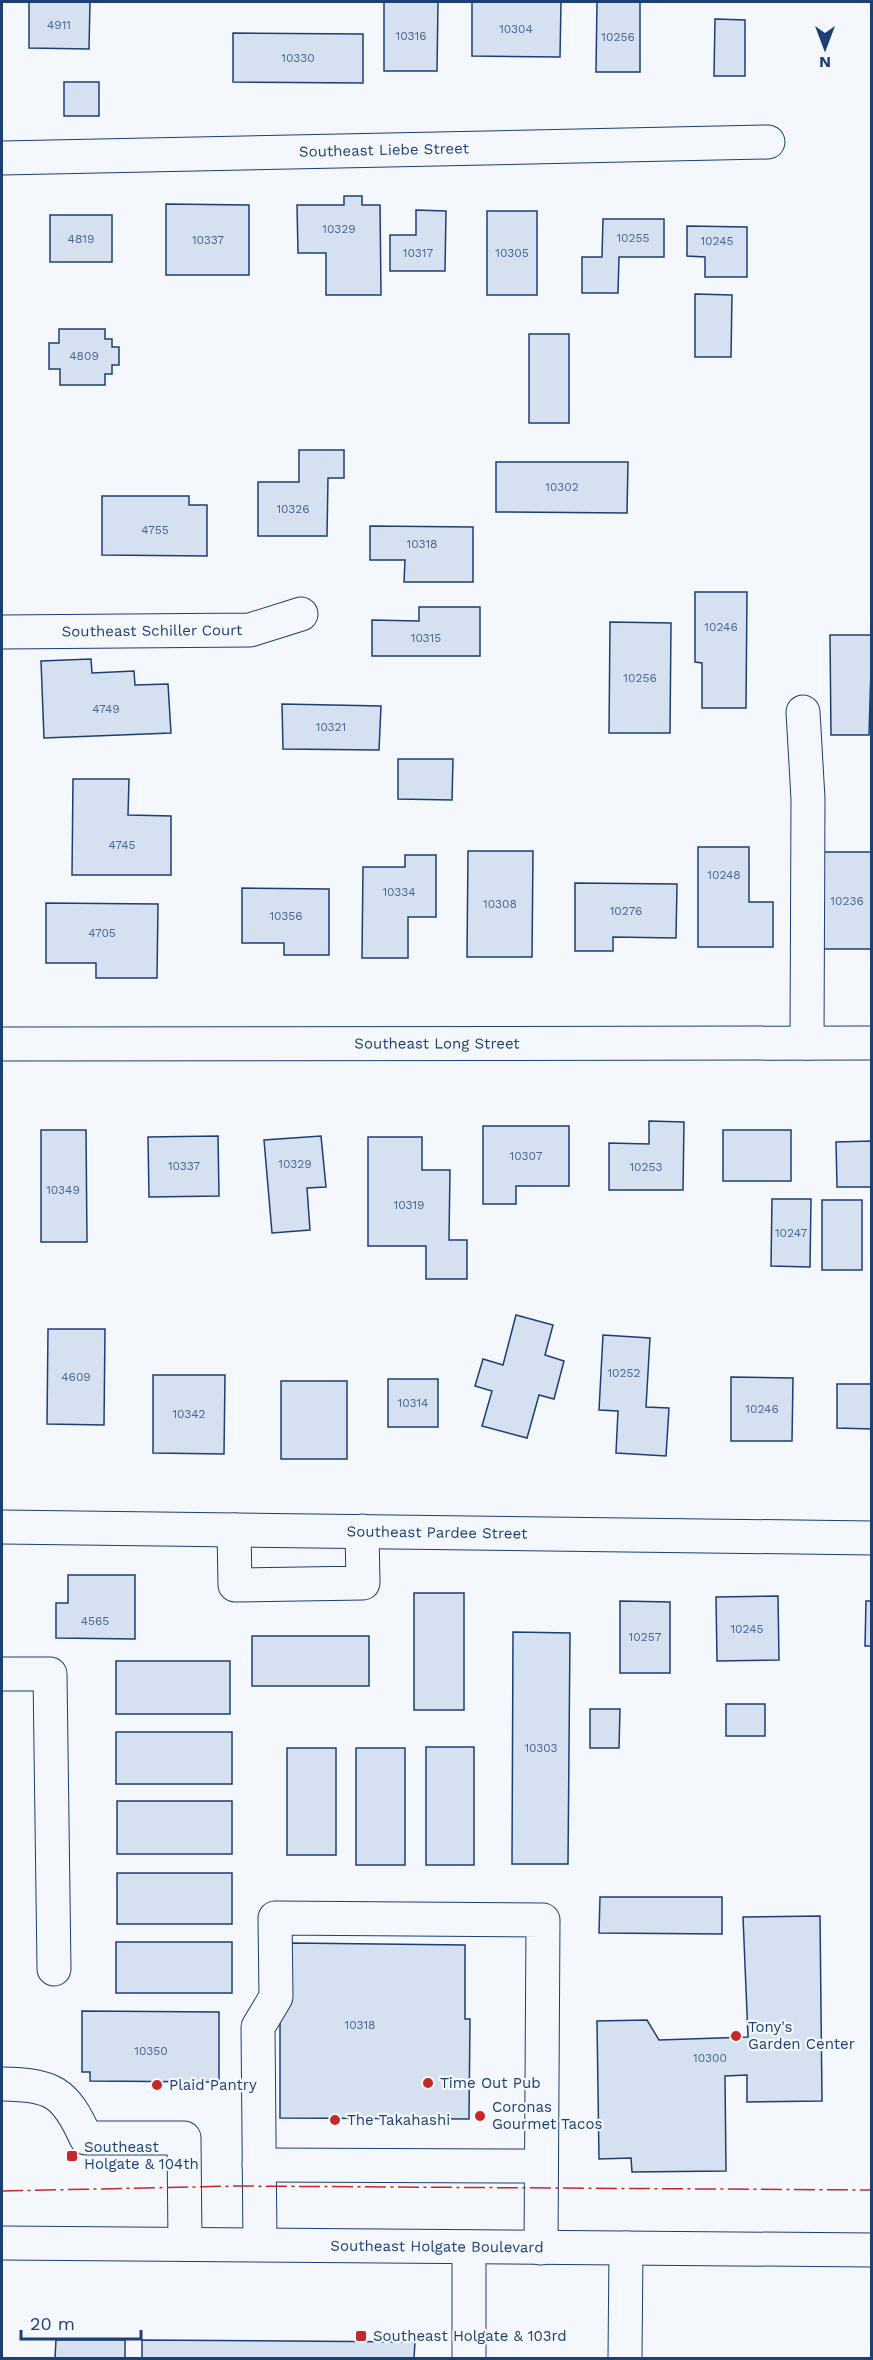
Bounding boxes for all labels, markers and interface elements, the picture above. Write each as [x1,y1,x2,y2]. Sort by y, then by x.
house number: 4911 [47,18,71,32]
north arrow [795,18,855,78]
house number: 10304 [499,22,533,36]
house number: 10316 [396,29,426,43]
house number: 10256 [601,30,635,44]
house number: 10330 [281,51,315,65]
text: N [819,53,831,72]
street label: Southeast Liebe Street [299,139,470,161]
house number: 10329 [322,222,356,236]
house number: 10255 [616,231,650,245]
house number: 4819 [68,232,94,246]
house number: 10337 [192,233,224,247]
house number: 10245 [700,234,734,248]
house number: 10317 [403,246,433,260]
house number: 10305 [495,246,529,260]
house number: 4809 [69,349,99,363]
house number: 10302 [545,480,579,494]
house number: 10326 [276,502,310,516]
house number: 4755 [141,523,169,537]
house number: 10318 [407,537,437,551]
house number: 10246 [704,620,738,634]
street label: Southeast Schiller Court [62,621,243,641]
house number: 10315 [411,631,441,645]
house number: 10256 [623,671,657,685]
house number: 4749 [92,702,120,716]
house number: 10321 [316,720,346,734]
house number: 4745 [109,838,135,852]
house number: 10248 [707,868,741,882]
house number: 10334 [382,885,416,899]
house number: 10236 [830,894,864,908]
house number: 10308 [483,897,517,911]
house number: 10276 [610,904,642,918]
house number: 10356 [269,909,303,923]
house number: 4705 [88,926,116,940]
street label: Southeast Long Street [354,1034,520,1053]
house number: 10307 [510,1149,543,1163]
house number: 10329 [278,1157,312,1171]
house number: 10337 [168,1159,200,1173]
house number: 10253 [629,1160,663,1174]
house number: 10349 [46,1183,80,1197]
house number: 10319 [394,1198,424,1212]
house number: 10247 [775,1226,807,1240]
house number: 10252 [607,1366,641,1380]
house number: 4609 [61,1370,91,1384]
house number: 10314 [398,1396,428,1410]
house number: 10246 [745,1402,779,1416]
house number: 10342 [172,1407,206,1421]
street label: Southeast Pardee Street [347,1522,528,1543]
house number: 4565 [81,1614,109,1628]
house number: 10245 [730,1622,764,1636]
house number: 10257 [629,1630,662,1644]
house number: 10303 [524,1741,558,1755]
house number: 10318 [345,2018,375,2032]
place label: Tony's Garden Center [748,2018,855,2053]
marker: Tony's Garden Center [729,2029,743,2043]
house number: 10350 [134,2044,168,2058]
house number: 10300 [693,2051,727,2065]
place label: Time Out Pub [440,2074,541,2092]
place label: Plaid Pantry [169,2076,257,2094]
marker: Time Out Pub [421,2076,435,2090]
marker: Plaid Pantry [150,2078,164,2092]
place label: Coronas Gourmet Tacos [492,2098,602,2133]
marker: Coronas Gourmet Tacos [473,2109,487,2123]
place label: The Takahashi [347,2111,450,2129]
marker: The Takahashi [328,2113,342,2127]
place label: Southeast Holgate & 104th [84,2138,199,2173]
marker: Southeast Holgate & 104th [65,2149,79,2163]
street label: Southeast Holgate Boulevard [330,2237,544,2256]
scale bar [21,2303,141,2341]
text: 20 m [30,2313,75,2334]
place label: Southeast Holgate & 103rd [373,2327,567,2345]
marker: Southeast Holgate & 103rd [354,2329,368,2343]

